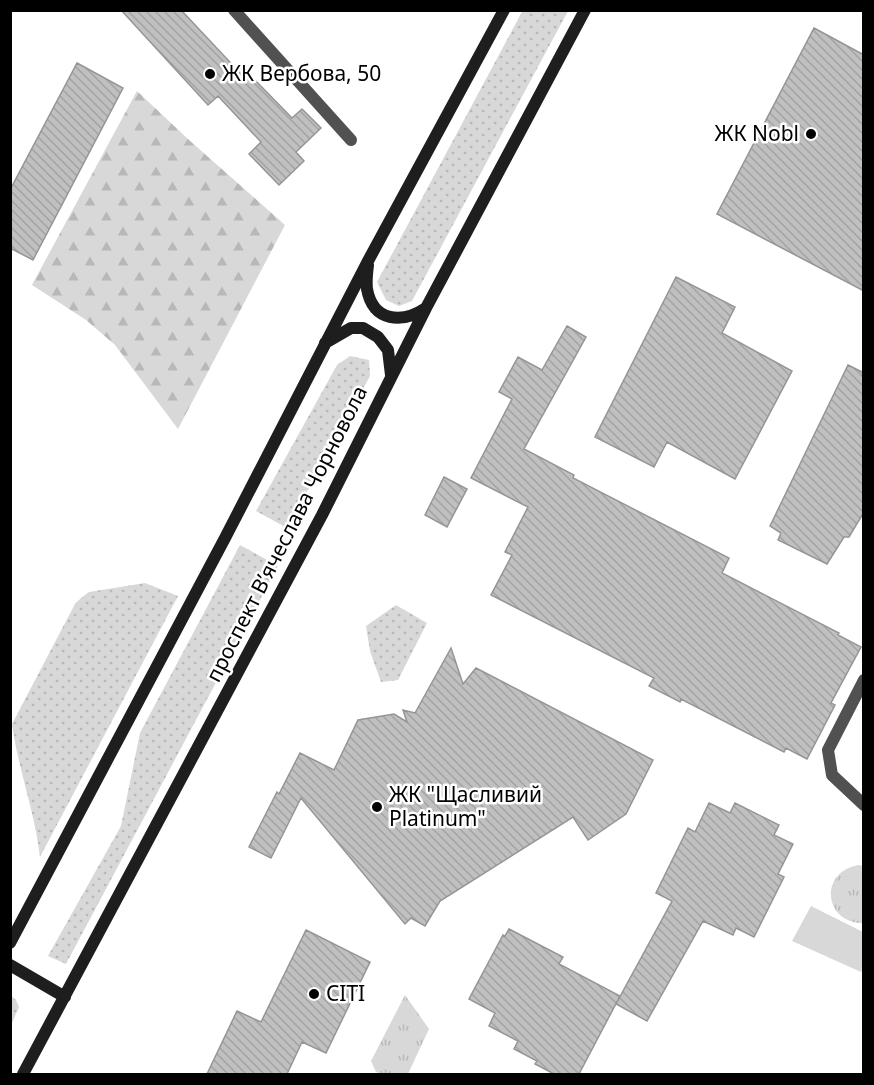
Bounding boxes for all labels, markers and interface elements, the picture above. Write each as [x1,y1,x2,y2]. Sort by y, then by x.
place label: ЖК Вербова, 50 [222,59,381,87]
marker: ЖК Вербова, 50 [203,67,217,81]
place label: ЖК Nobl [714,119,799,147]
marker: ЖК Nobl [804,127,818,141]
street label: проспект Вʼячеслава Чорновола [199,381,373,686]
place label: ЖК "Щасливий Platinum" [389,780,542,832]
marker: ЖК "Щасливий Platinum" [370,800,384,814]
place label: CITI [326,979,365,1007]
marker: CITI [307,987,321,1001]

